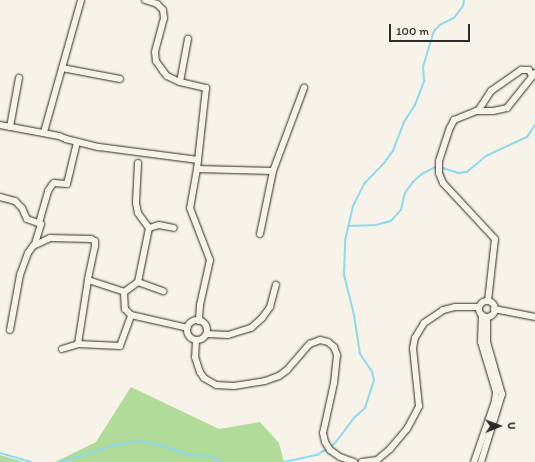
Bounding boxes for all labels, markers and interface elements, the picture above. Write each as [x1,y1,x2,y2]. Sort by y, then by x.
scale bar [391,16,472,42]
text: 100 m [396,24,429,38]
north arrow [479,406,519,446]
text: U [505,422,518,430]

